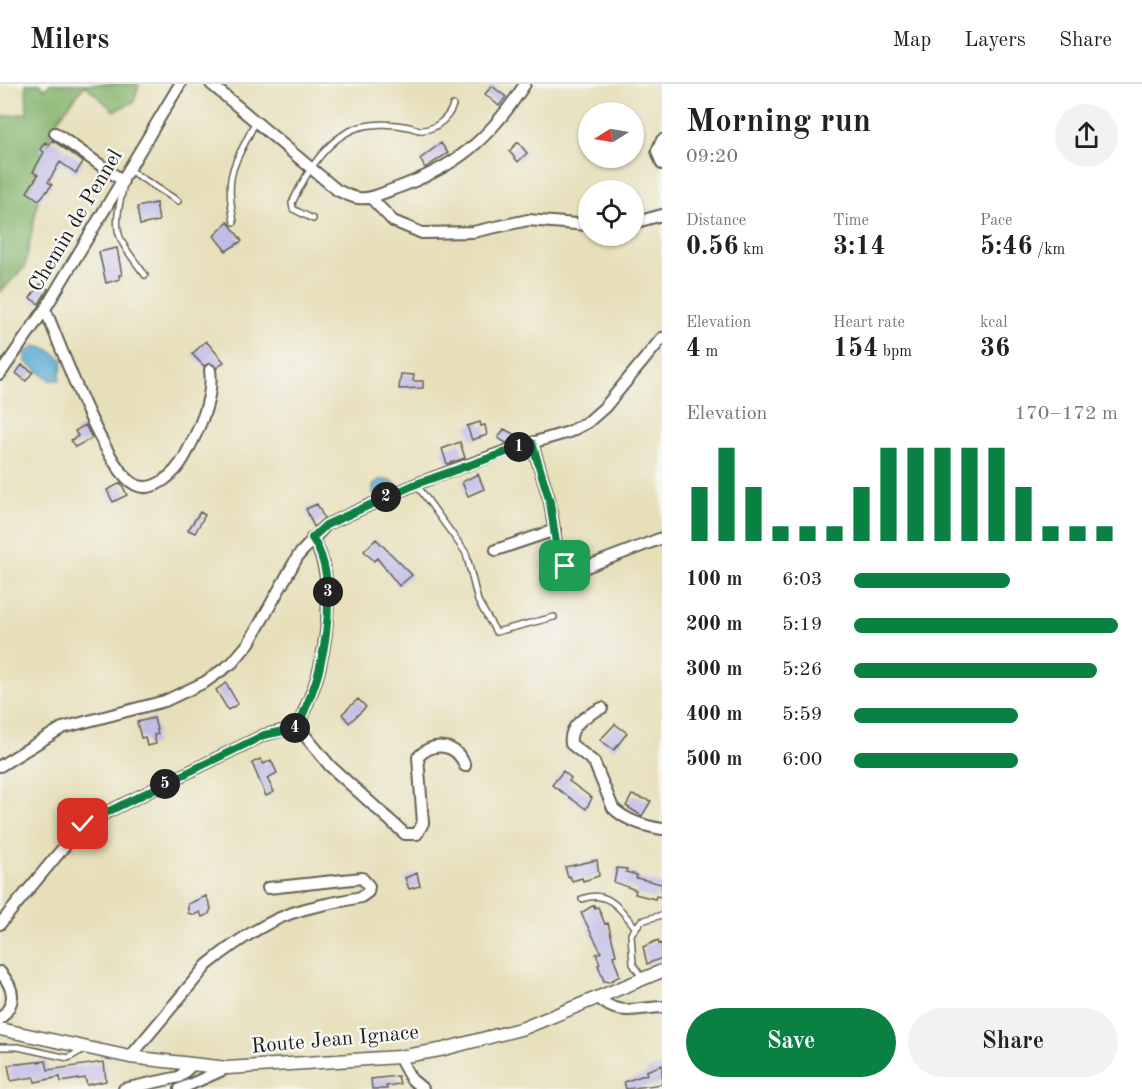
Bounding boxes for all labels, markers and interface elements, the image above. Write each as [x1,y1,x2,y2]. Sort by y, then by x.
text: Milers [30,27,109,55]
text: Map [892,30,931,51]
text: Layers [964,30,1026,51]
text: Share [1059,30,1112,51]
north arrow [578,102,644,168]
map controls [578,102,644,246]
button: share [1055,104,1118,167]
text: Morning run [686,106,871,139]
street label: Chemin de Pennel [25,146,127,296]
text: 09:20 [686,147,738,167]
button: locate [578,180,644,246]
text: Distance [686,213,746,229]
text: Time [833,213,869,229]
text: Pace [980,213,1012,229]
text: 0.56 [686,234,739,260]
text: 3:14 [833,234,886,260]
text: 5:46 [980,234,1033,260]
text: km [739,242,764,258]
text: /km [1033,242,1065,258]
text: Elevation [686,315,751,331]
text: Heart rate [833,315,905,331]
text: kcal [980,315,1008,331]
text: 4 [686,336,701,362]
text: 154 [833,336,878,362]
text: 36 [980,336,1010,362]
text: m [701,344,718,360]
text: bpm [878,344,912,360]
text: Elevation [686,404,767,424]
text: 170–172 m [1015,404,1118,424]
pin: 1 [504,432,534,462]
text: 1 [514,439,524,455]
pin: 2 [371,482,401,512]
text: 2 [381,489,391,505]
pin [539,540,590,591]
icon: arrive [548,549,581,582]
text: 100 m [686,570,742,590]
text: 6:03 [782,570,822,590]
pin: 3 [313,577,343,607]
text: 3 [323,584,333,600]
text: 200 m [686,615,742,635]
text: 5:19 [782,615,822,635]
text: 300 m [686,660,742,680]
text: 5:26 [782,660,822,680]
text: 400 m [686,705,742,725]
text: 5:59 [782,705,822,725]
pin: 4 [280,713,310,743]
text: 4 [290,720,300,736]
text: 500 m [686,750,742,770]
text: 6:00 [782,750,822,770]
pin: 5 [150,769,180,799]
text: 5 [160,776,170,792]
pin [57,798,108,849]
icon: check [66,807,99,840]
button: Save [686,1008,896,1077]
button: Share [908,1008,1118,1077]
street label: Route Jean Ignace [250,1022,420,1058]

